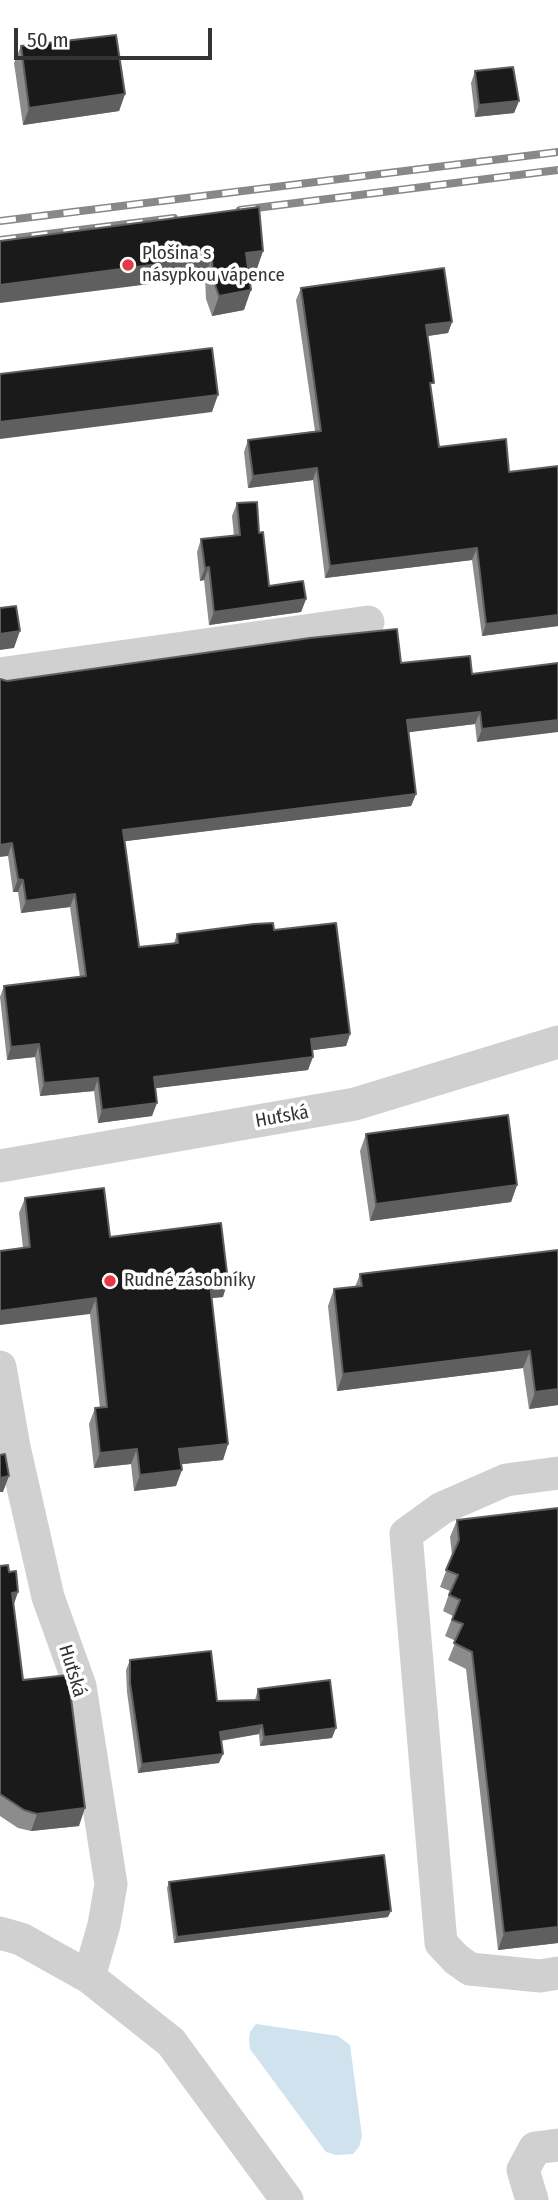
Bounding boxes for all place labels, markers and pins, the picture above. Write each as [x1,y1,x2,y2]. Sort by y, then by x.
place label: Plošina s násypkou vápence [142,243,285,287]
marker: Plošina s násypkou vápence [120,257,136,273]
place label: Rudné zásobníky [124,1270,255,1292]
marker: Rudné zásobníky [102,1273,118,1289]

